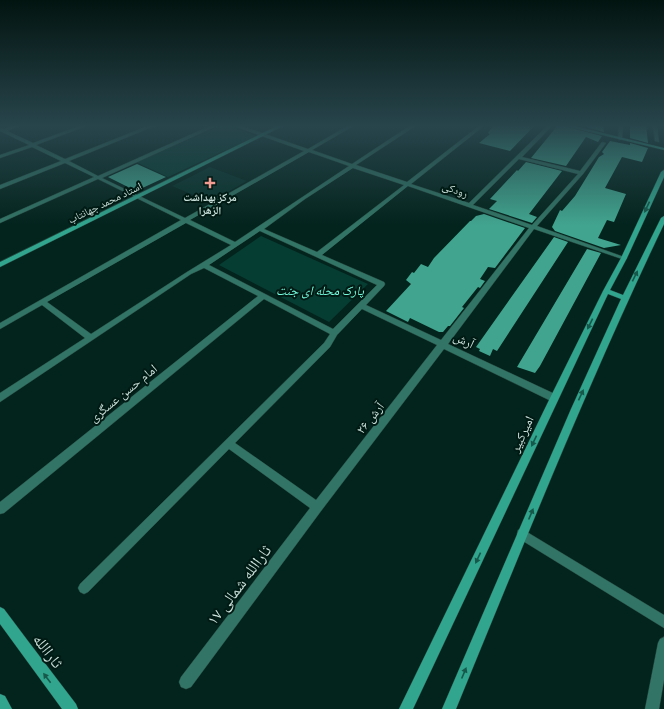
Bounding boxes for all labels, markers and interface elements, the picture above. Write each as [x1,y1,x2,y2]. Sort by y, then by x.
marker: مرکز بهداشت الزهرا [204,177,216,189]
street label: استاد محمد جهانتاب [66,180,144,226]
street label: رودکی [441,180,469,200]
place label: مرکز بهداشت الزهرا [183,191,237,217]
one-way arrow [644,202,650,213]
one-way arrow [632,271,639,282]
park label: پارک محله ای جنت [276,283,365,299]
one-way arrow [587,318,593,330]
street label: آرش [451,329,477,353]
street label: امام حسن عسگری [86,361,161,426]
one-way arrow [578,389,584,400]
street label: آرش ۲۶ [353,399,388,437]
street label: امیرکبیر [507,414,538,456]
one-way arrow [531,435,537,447]
one-way arrow [528,508,534,520]
street label: ثاراالله شمالی ۱۷ [203,541,276,629]
one-way arrow [475,553,481,564]
street label: ثاراالله [29,630,67,672]
one-way arrow [461,667,468,679]
one-way arrow [43,673,51,683]

